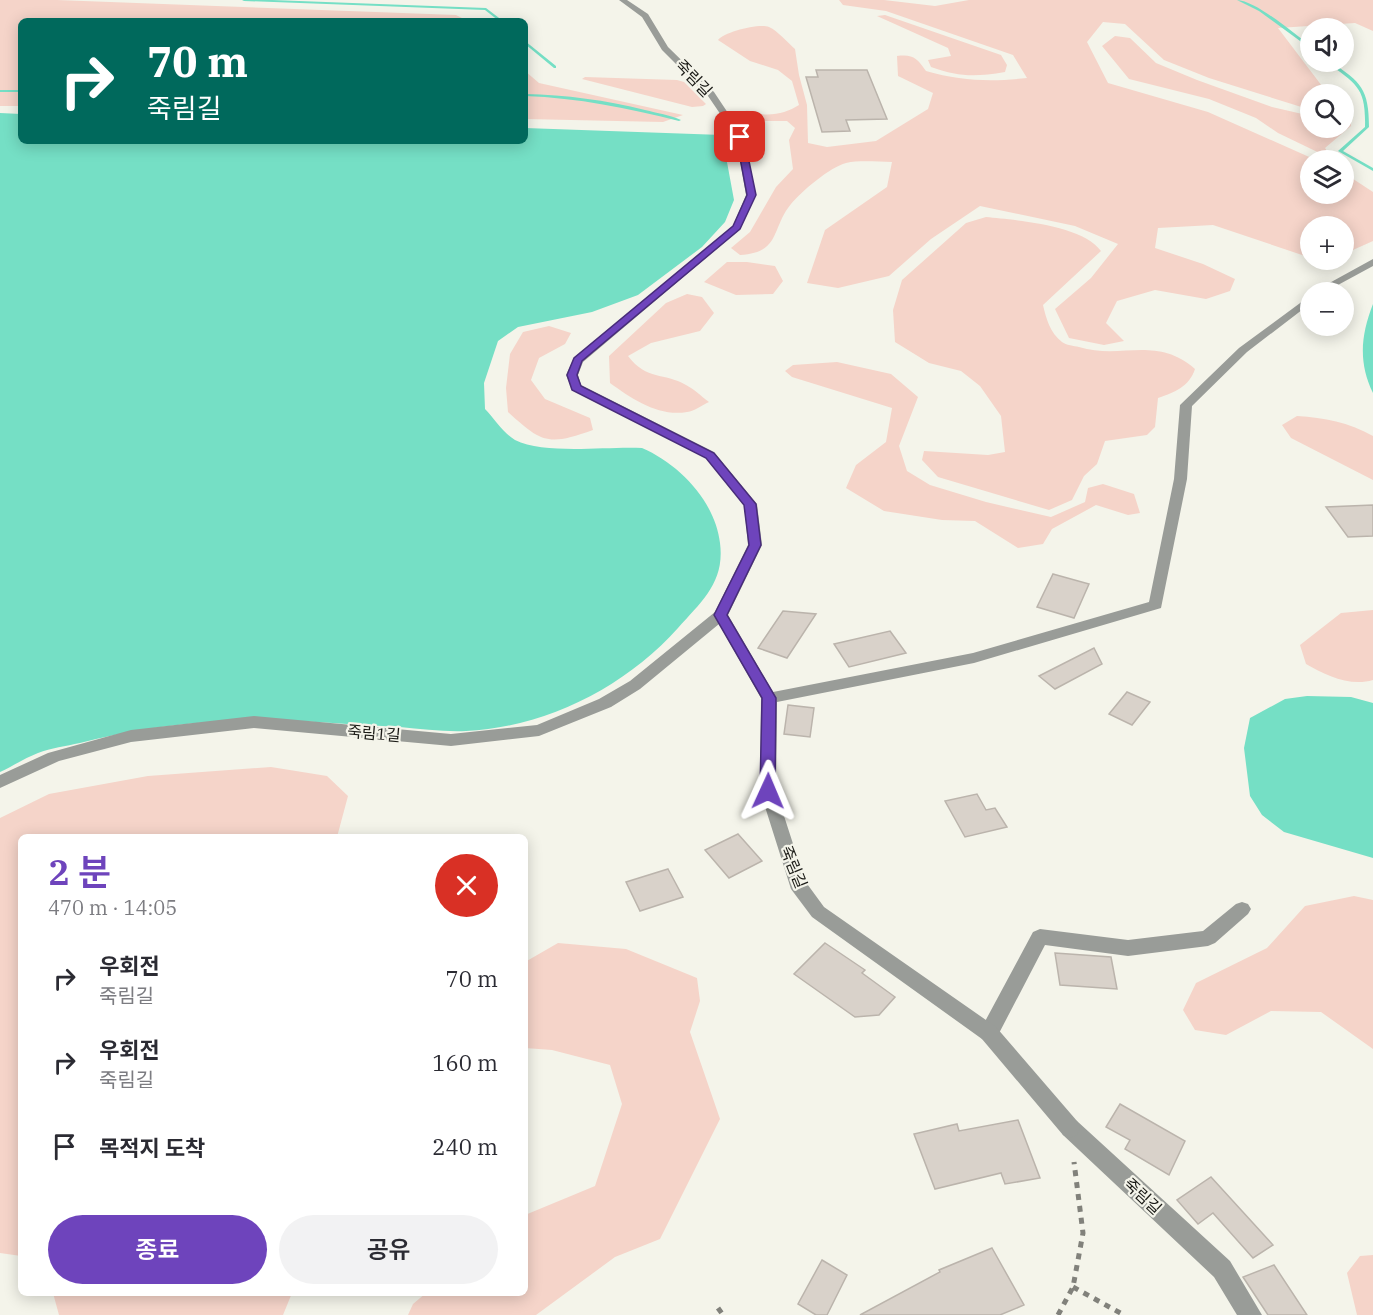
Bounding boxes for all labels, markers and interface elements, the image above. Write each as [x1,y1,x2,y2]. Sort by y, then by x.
map controls [1300,18,1354,336]
button: sound [1300,18,1354,72]
text: 70 m [147,34,248,89]
icon: right [48,42,126,120]
street label: 죽림길 [671,55,717,101]
button: search [1300,84,1354,138]
text: 죽림길 [147,90,222,125]
pin [714,111,765,162]
icon: arrive [723,120,756,153]
button: layers [1300,150,1354,204]
button: + [1300,216,1354,270]
button: − [1300,282,1354,336]
street label: 죽림1길 [346,721,402,745]
position arrow [736,759,800,823]
street label: 죽림길 [776,843,812,891]
text: 2 분 [48,848,111,895]
button: close [435,854,498,917]
text: 470 m · 14:05 [48,894,177,921]
text: 우회전 [99,951,160,980]
icon: right [48,962,81,995]
text: 70 m [446,964,498,993]
text: 죽림길 [99,982,154,1009]
text: 우회전 [99,1035,160,1064]
icon: right [48,1046,81,1079]
text: 160 m [432,1048,498,1077]
text: 죽림길 [99,1066,154,1093]
icon: arrive [48,1130,81,1163]
text: 240 m [432,1132,498,1161]
text: 목적지 도착 [99,1133,205,1162]
street label: 죽림길 [1120,1174,1166,1218]
button: 종료 [48,1215,267,1284]
button: 공유 [279,1215,498,1284]

